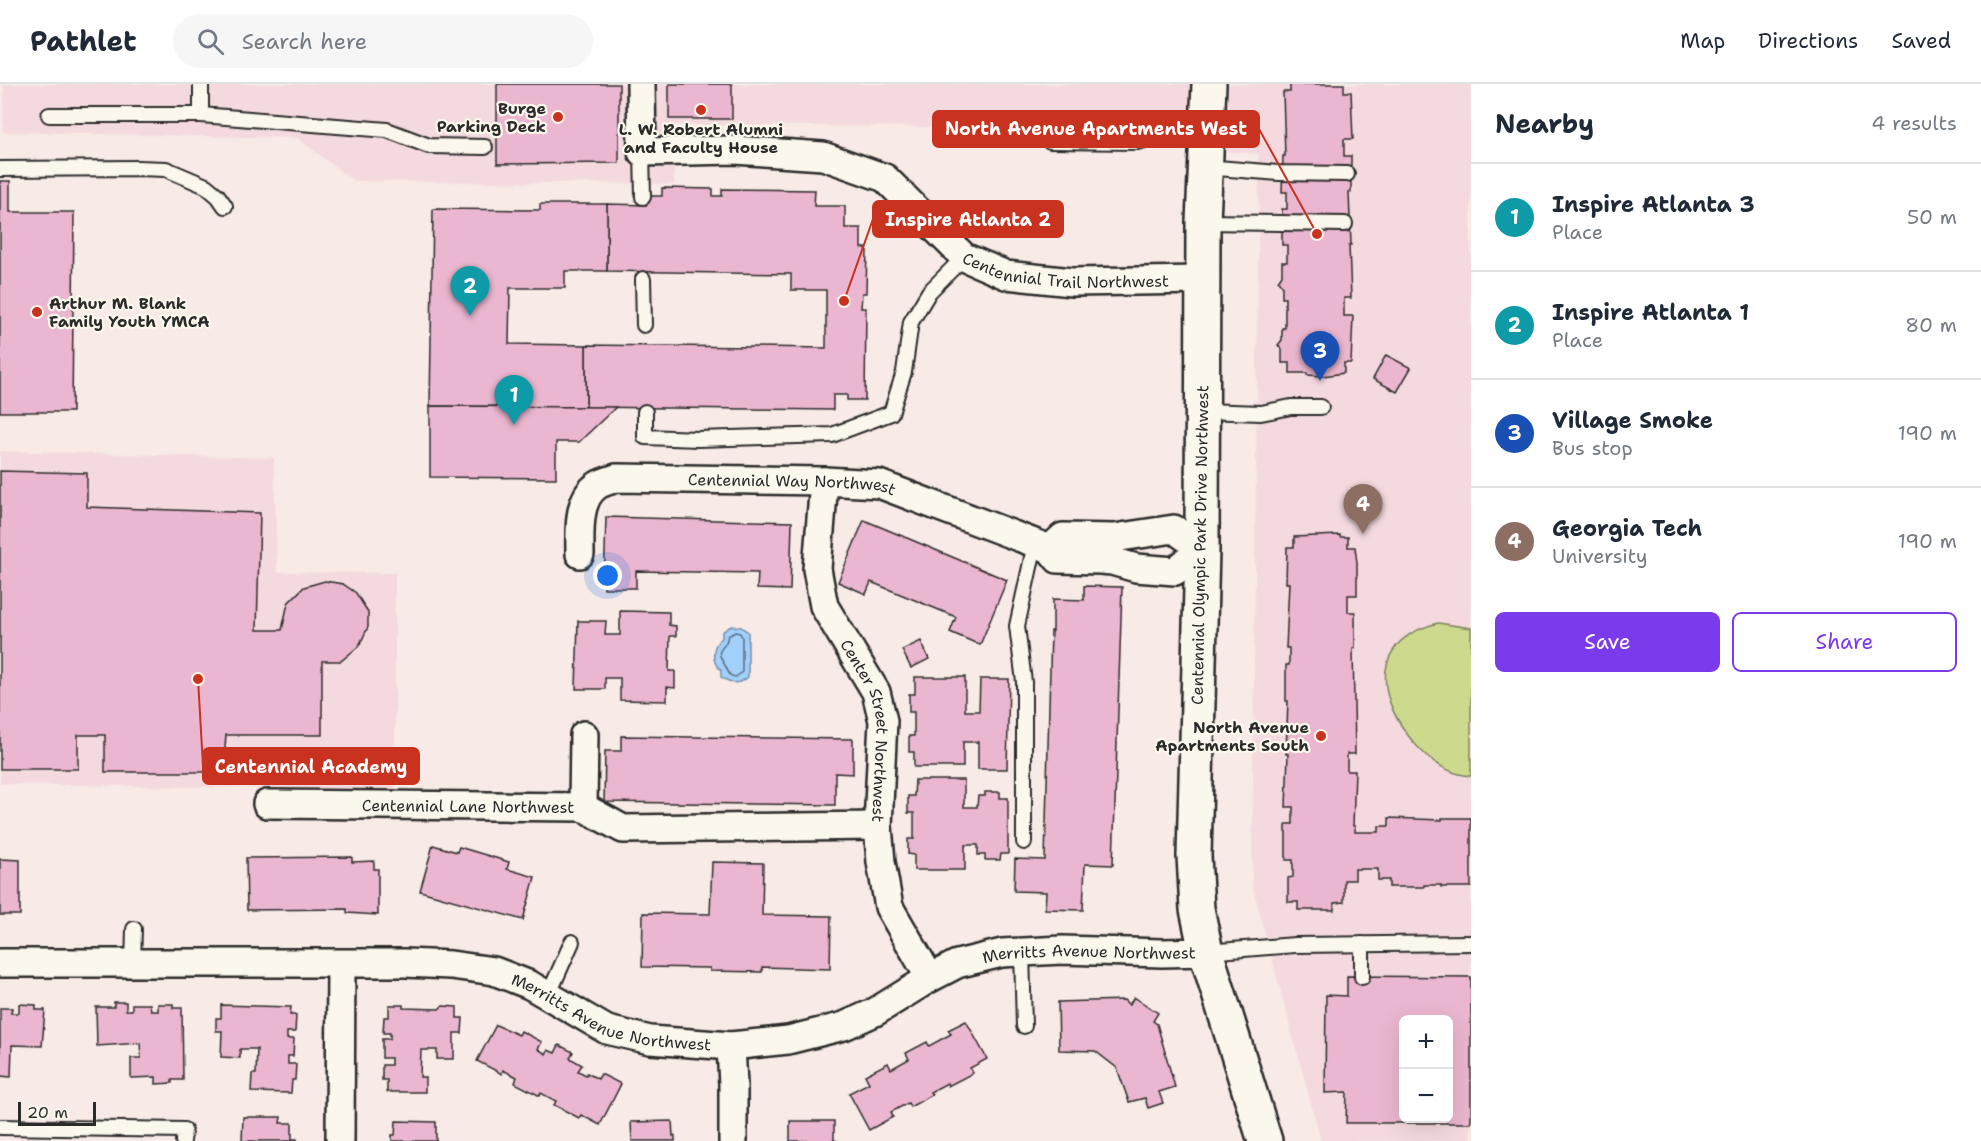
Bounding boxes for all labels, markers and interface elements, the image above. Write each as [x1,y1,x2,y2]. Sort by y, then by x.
search box [173,14,593,68]
text: Pathlet [30,22,137,60]
icon: search [194,25,227,58]
text: Search here [242,27,367,56]
text: Map [1680,27,1725,55]
text: Directions [1758,27,1858,55]
text: Saved [1891,27,1951,55]
place label: Burge Parking Deck [437,98,546,137]
marker: L. W. Robert Alumni and Faculty House [694,103,708,117]
text: Nearby [1495,106,1594,141]
marker: Burge Parking Deck [551,110,565,124]
text: 4 results [1871,110,1957,136]
callout: North Avenue Apartments West [933,111,1259,147]
text: North Avenue Apartments West [945,117,1247,141]
place label: L. W. Robert Alumni and Faculty House [619,119,783,158]
text: Inspire Atlanta 3 [1552,190,1755,219]
callout: Inspire Atlanta 2 [873,201,1063,237]
text: 1 [1510,204,1519,230]
text: 50 m [1907,204,1957,230]
text: Inspire Atlanta 2 [885,208,1051,232]
text: Place [1552,219,1603,245]
street label: Centennial Trail Northwest [960,247,1169,293]
pin: 2 [450,266,490,316]
place label: Arthur M. Blank Family Youth YMCA [49,293,209,332]
text: Inspire Atlanta 1 [1552,298,1749,327]
marker: Arthur M. Blank Family Youth YMCA [30,305,44,319]
text: 2 [1508,312,1522,338]
text: 80 m [1905,312,1957,338]
text: Place [1552,327,1603,353]
pin: 3 [1300,332,1340,381]
pin: 1 [494,376,534,425]
street label: Centennial Olympic Park Drive Northwest [1187,385,1213,705]
text: Village Smoke [1552,406,1713,435]
text: 3 [1508,420,1522,446]
text: 190 m [1898,420,1957,446]
text: Bus stop [1552,435,1633,461]
street label: Centennial Way Northwest [688,469,899,500]
pin: 4 [1344,484,1382,534]
text: Georgia Tech [1552,514,1702,543]
text: 4 [1508,528,1522,554]
text: 190 m [1898,528,1957,554]
text: University [1552,543,1648,569]
your location [593,561,622,590]
button: Save [1495,612,1720,672]
button: Share [1732,612,1957,672]
street label: Center Street Northwest [836,635,894,823]
place label: North Avenue Apartments South [1155,717,1309,756]
marker: North Avenue Apartments South [1314,729,1328,743]
callout: Centennial Academy [203,748,419,784]
text: Centennial Academy [215,755,407,779]
street label: Centennial Lane Northwest [362,794,574,817]
street label: Merritts Avenue Northwest [980,939,1196,968]
street label: Merritts Avenue Northwest [509,968,712,1055]
map controls [1399,1015,1453,1123]
button: + [1399,1015,1453,1069]
button: − [1399,1069,1453,1123]
scale bar [18,1099,96,1126]
text: 20 m [27,1102,68,1123]

